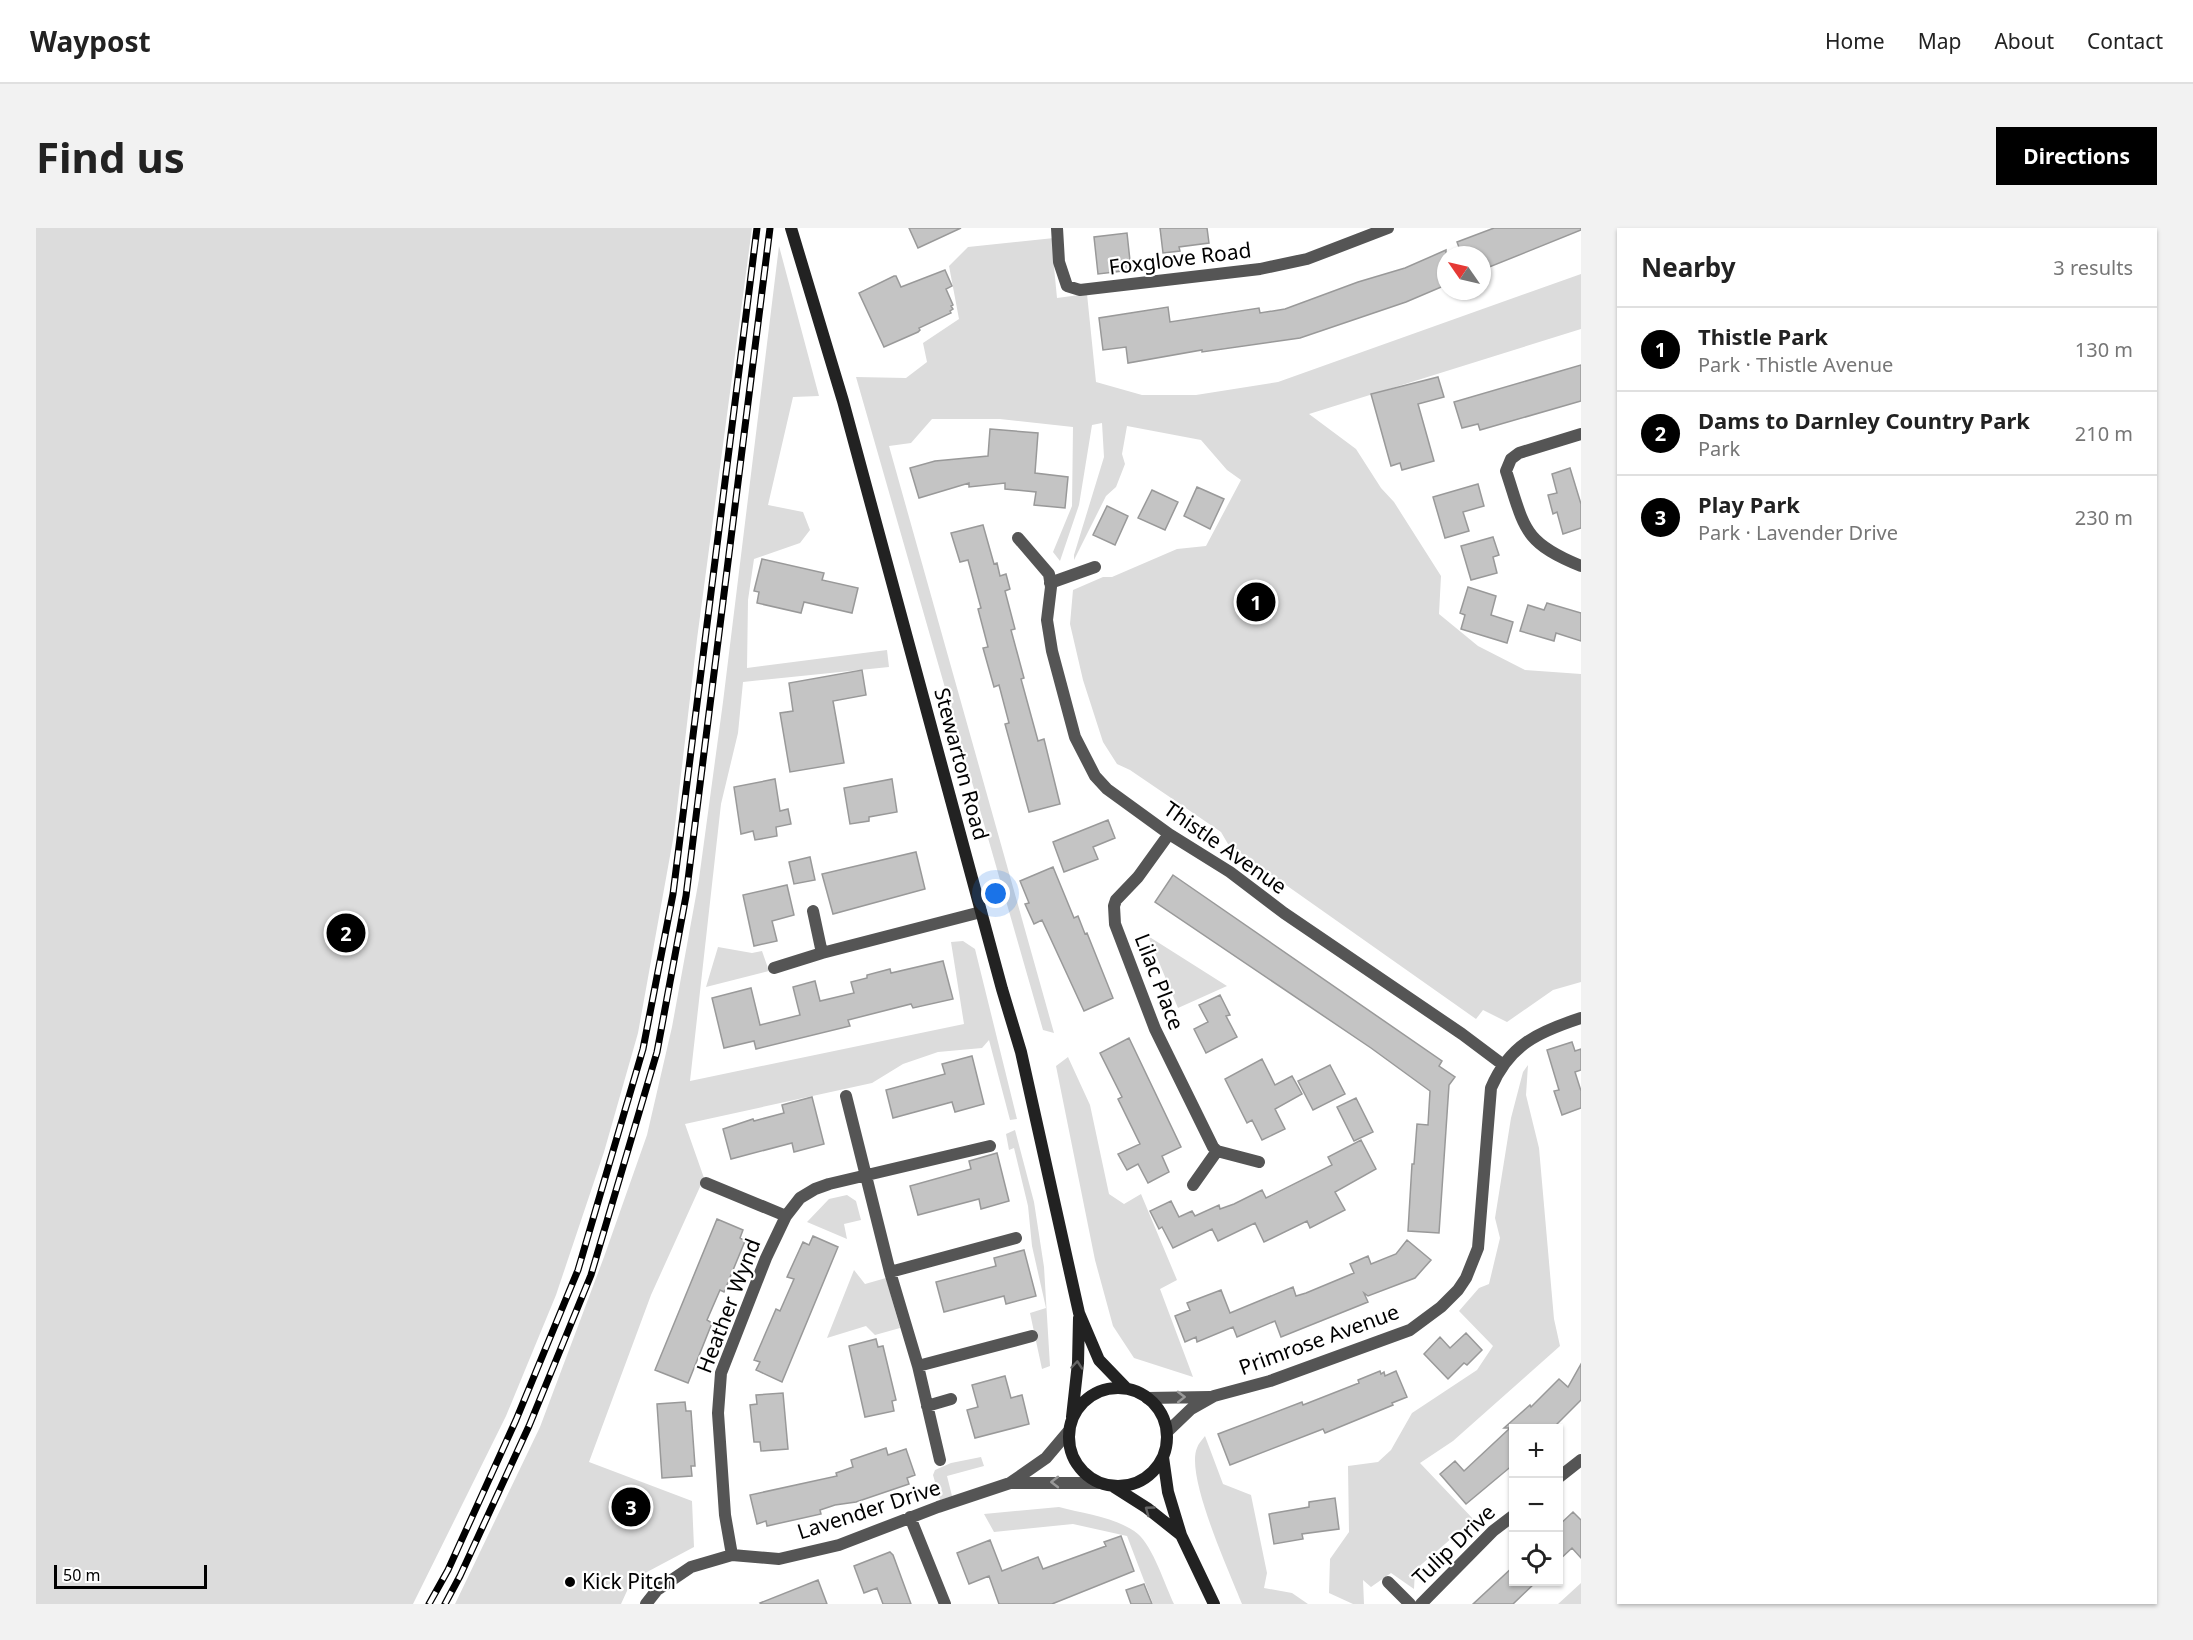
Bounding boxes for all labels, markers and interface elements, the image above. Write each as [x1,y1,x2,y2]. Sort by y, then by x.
text: Waypost [30,22,151,60]
text: Home [1825,27,1885,55]
text: Map [1918,27,1961,55]
text: About [1994,27,2054,55]
text: Contact [2087,27,2163,55]
button: Directions [1996,127,2157,185]
text: Find us [36,128,185,185]
street label: Foxglove Road [1107,235,1253,281]
north arrow [1437,246,1491,300]
text: Nearby [1641,249,1736,285]
text: 3 results [2053,254,2133,281]
text: Thistle Park [1698,321,1828,351]
text: 1 [1655,336,1666,363]
text: 130 m [2075,336,2133,363]
text: Park · Thistle Avenue [1698,351,1893,378]
text: Dams to Darnley Country Park [1698,405,2030,435]
text: 2 [1655,420,1666,447]
text: 210 m [2075,420,2133,447]
text: Park [1698,435,1740,462]
text: Play Park [1698,489,1800,519]
text: 3 [1655,504,1666,531]
text: 230 m [2075,504,2133,531]
text: Park · Lavender Drive [1698,519,1898,546]
pin: 1 [1236,580,1276,625]
street label: Stewarton Road [928,684,996,843]
street label: Thistle Avenue [1158,794,1293,900]
your location [981,879,1010,908]
pin: 2 [326,910,366,956]
street label: Lilac Place [1129,929,1191,1034]
street label: Heather Wynd [690,1234,767,1377]
street label: Primrose Avenue [1235,1297,1403,1381]
one-way arrow [1070,1361,1083,1370]
one-way arrow [1176,1391,1185,1403]
map controls [1509,1424,1563,1586]
button: + [1509,1424,1563,1478]
street label: Lavender Drive [793,1473,944,1545]
one-way arrow [1050,1476,1059,1488]
button: − [1509,1478,1563,1532]
pin: 3 [612,1484,650,1530]
street label: Tulip Drive [1406,1498,1501,1591]
one-way arrow [1144,1506,1155,1517]
button: locate [1509,1532,1563,1586]
scale bar [54,1562,207,1590]
text: 50 m [63,1564,100,1586]
place label: Kick Pitch [582,1567,676,1595]
marker: Kick Pitch [563,1575,577,1589]

